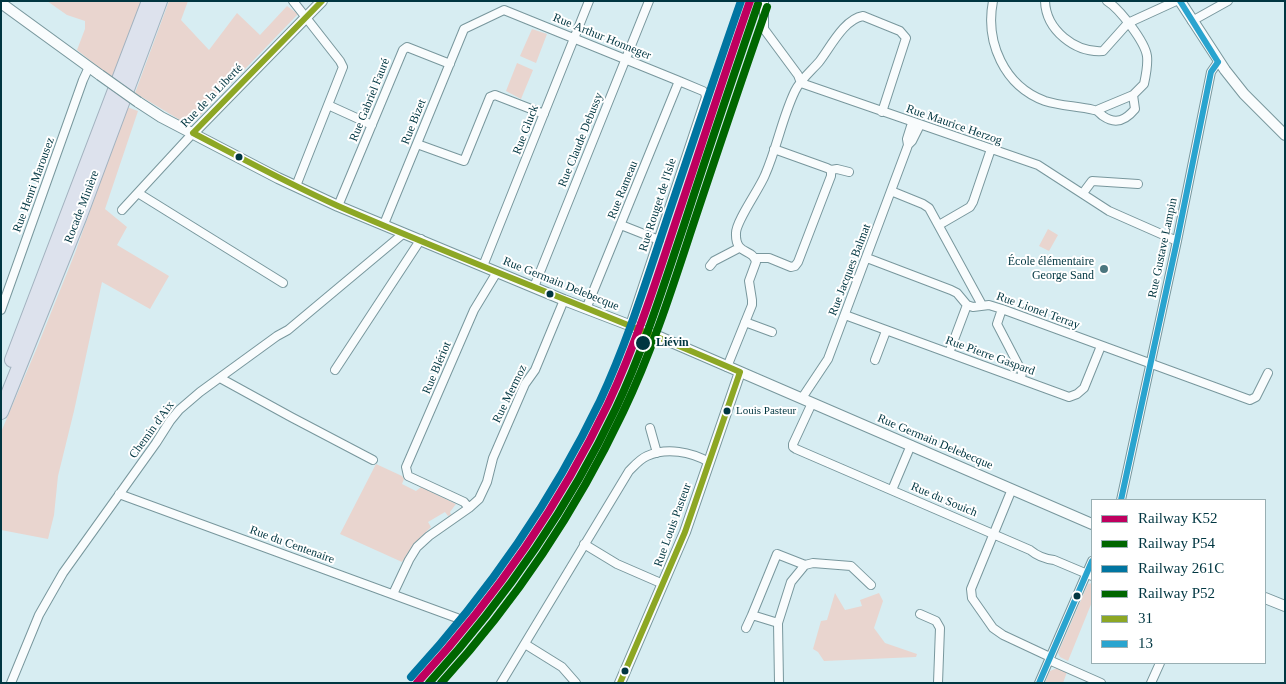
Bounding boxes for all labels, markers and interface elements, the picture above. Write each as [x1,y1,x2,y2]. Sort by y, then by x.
street label: Rue Arthur Honneger [551,11,653,63]
street label: Rue Gabriel Fauré [347,56,393,144]
street label: Rue de la Liberté [178,61,246,131]
street label: Rue Claude Debussy [555,91,607,189]
street label: Rue Bizet [398,97,430,147]
street label: Rue Maurice Herzog [904,102,1004,148]
street label: Rue Gluck [510,103,542,157]
street label: Rue Henri Marousez [10,136,58,234]
unlabelled marker [234,152,244,162]
street label: Rue Rouget de l'Isle [636,157,680,253]
street label: Rue Rameau [605,159,641,221]
street label: Rocade Minière [61,168,103,246]
street label: Rue Gustave Lampin [1145,197,1181,299]
street label: Rue Jacques Balmat [826,222,874,318]
street label: Rue Germain Delebecque [501,254,621,314]
place label: École élémentaire George Sand [1008,255,1094,283]
marker: École élémentaire George Sand [1098,263,1110,275]
unlabelled marker [545,289,555,299]
street label: Rue Lionel Terray [994,289,1082,333]
street label: Rue Pierre Gaspard [943,333,1037,379]
marker: Liévin [634,334,652,352]
place label: Liévin [656,336,689,350]
street label: Rue Blériot [419,340,455,396]
street label: Rue Mermoz [490,363,530,425]
street label: Chemin d'Aix [126,399,178,461]
place label: Louis Pasteur [736,404,796,418]
marker: Louis Pasteur [722,406,732,416]
street label: Rue Germain Delebecque [875,411,995,473]
street label: Rue du Souich [909,480,979,520]
street label: Rue Louis Pasteur [651,481,695,569]
legend [1091,499,1266,664]
text: Railway K52 [1138,510,1218,526]
street label: Rue du Centenaire [248,523,336,567]
text: Railway P54 [1138,535,1215,551]
text: Railway 261C [1138,560,1224,576]
text: Railway P52 [1138,585,1215,601]
unlabelled marker [1072,591,1082,601]
text: 31 [1138,610,1153,626]
text: 13 [1138,635,1153,651]
unlabelled marker [620,666,630,676]

